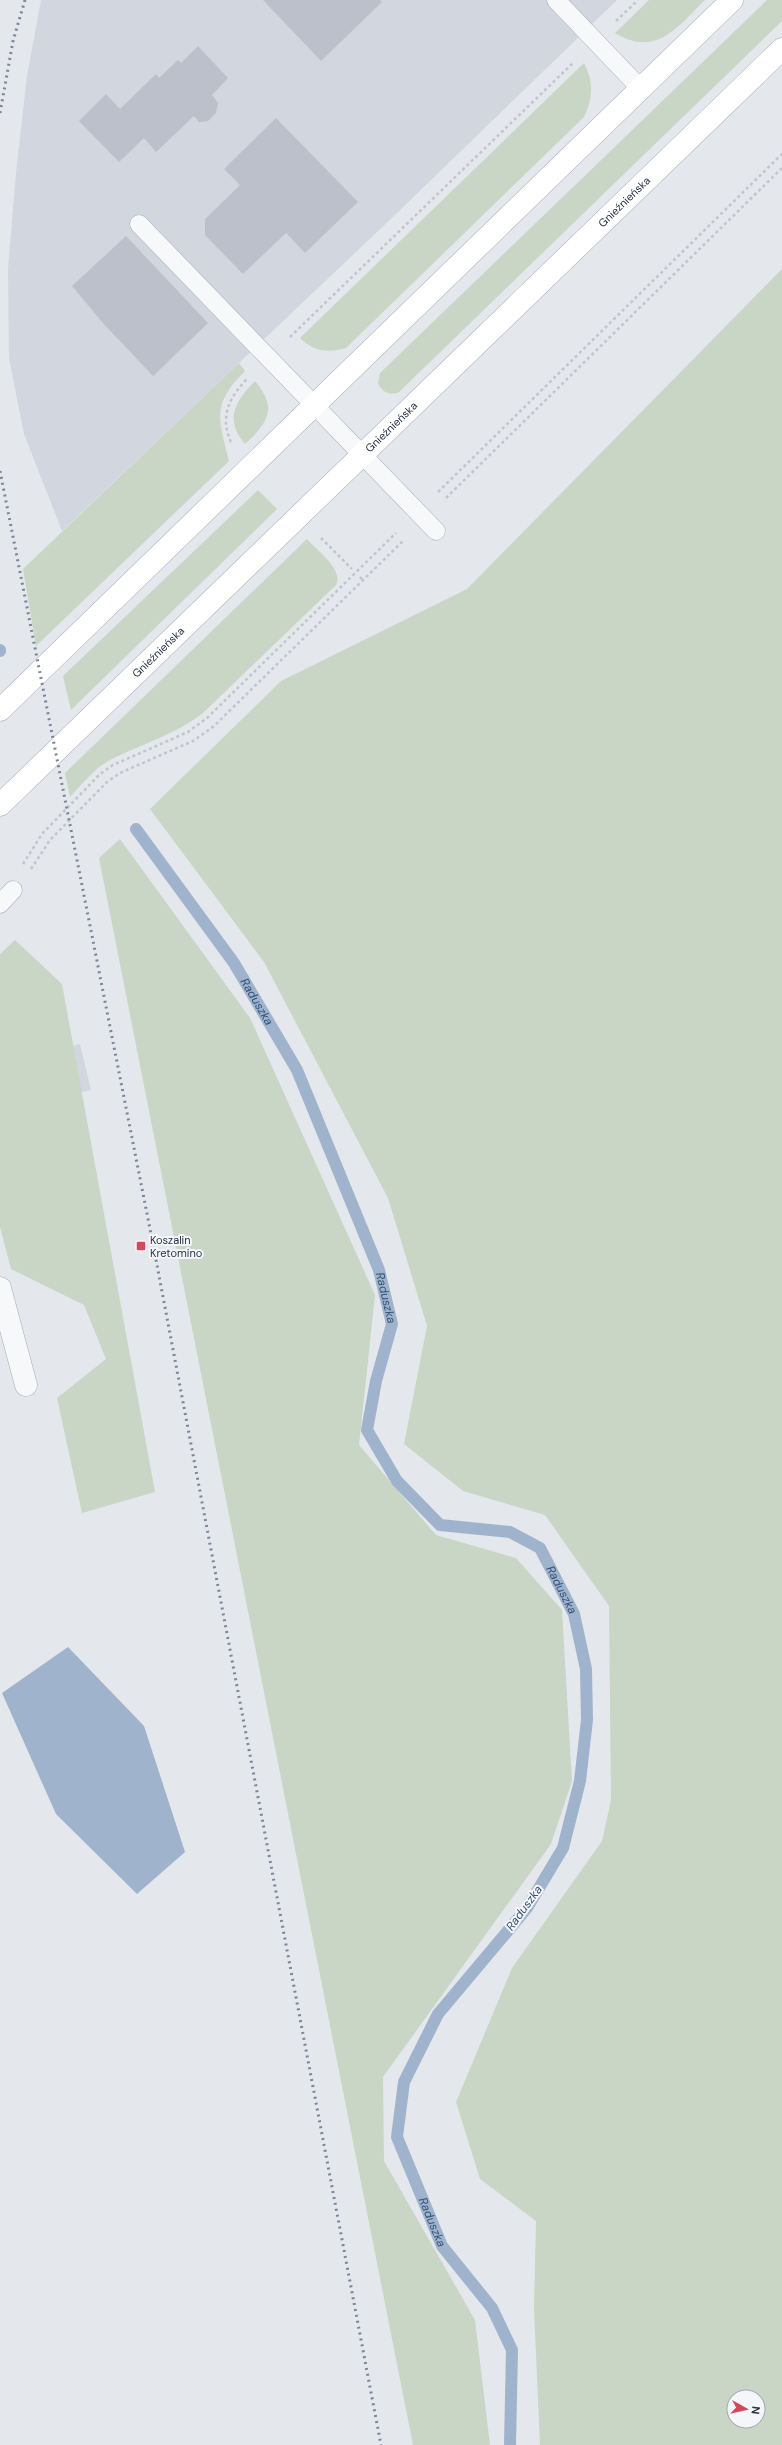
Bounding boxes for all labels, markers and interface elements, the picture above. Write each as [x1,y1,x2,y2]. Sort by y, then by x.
street label: Gnieźnieńska [595,173,653,230]
street label: Gnieźnieńska [362,399,420,455]
street label: Gnieźnieńska [129,624,187,680]
water label: Raduszka [237,975,277,1029]
place label: Koszalin Kretomino [150,1233,202,1260]
marker: Koszalin Kretomino [135,1240,147,1252]
water label: Raduszka [372,1271,400,1326]
water label: Raduszka [542,1563,581,1617]
water label: Raduszka [502,1882,546,1934]
water label: Raduszka [415,2195,450,2250]
north arrow [726,2389,766,2429]
text: N [748,2405,763,2415]

